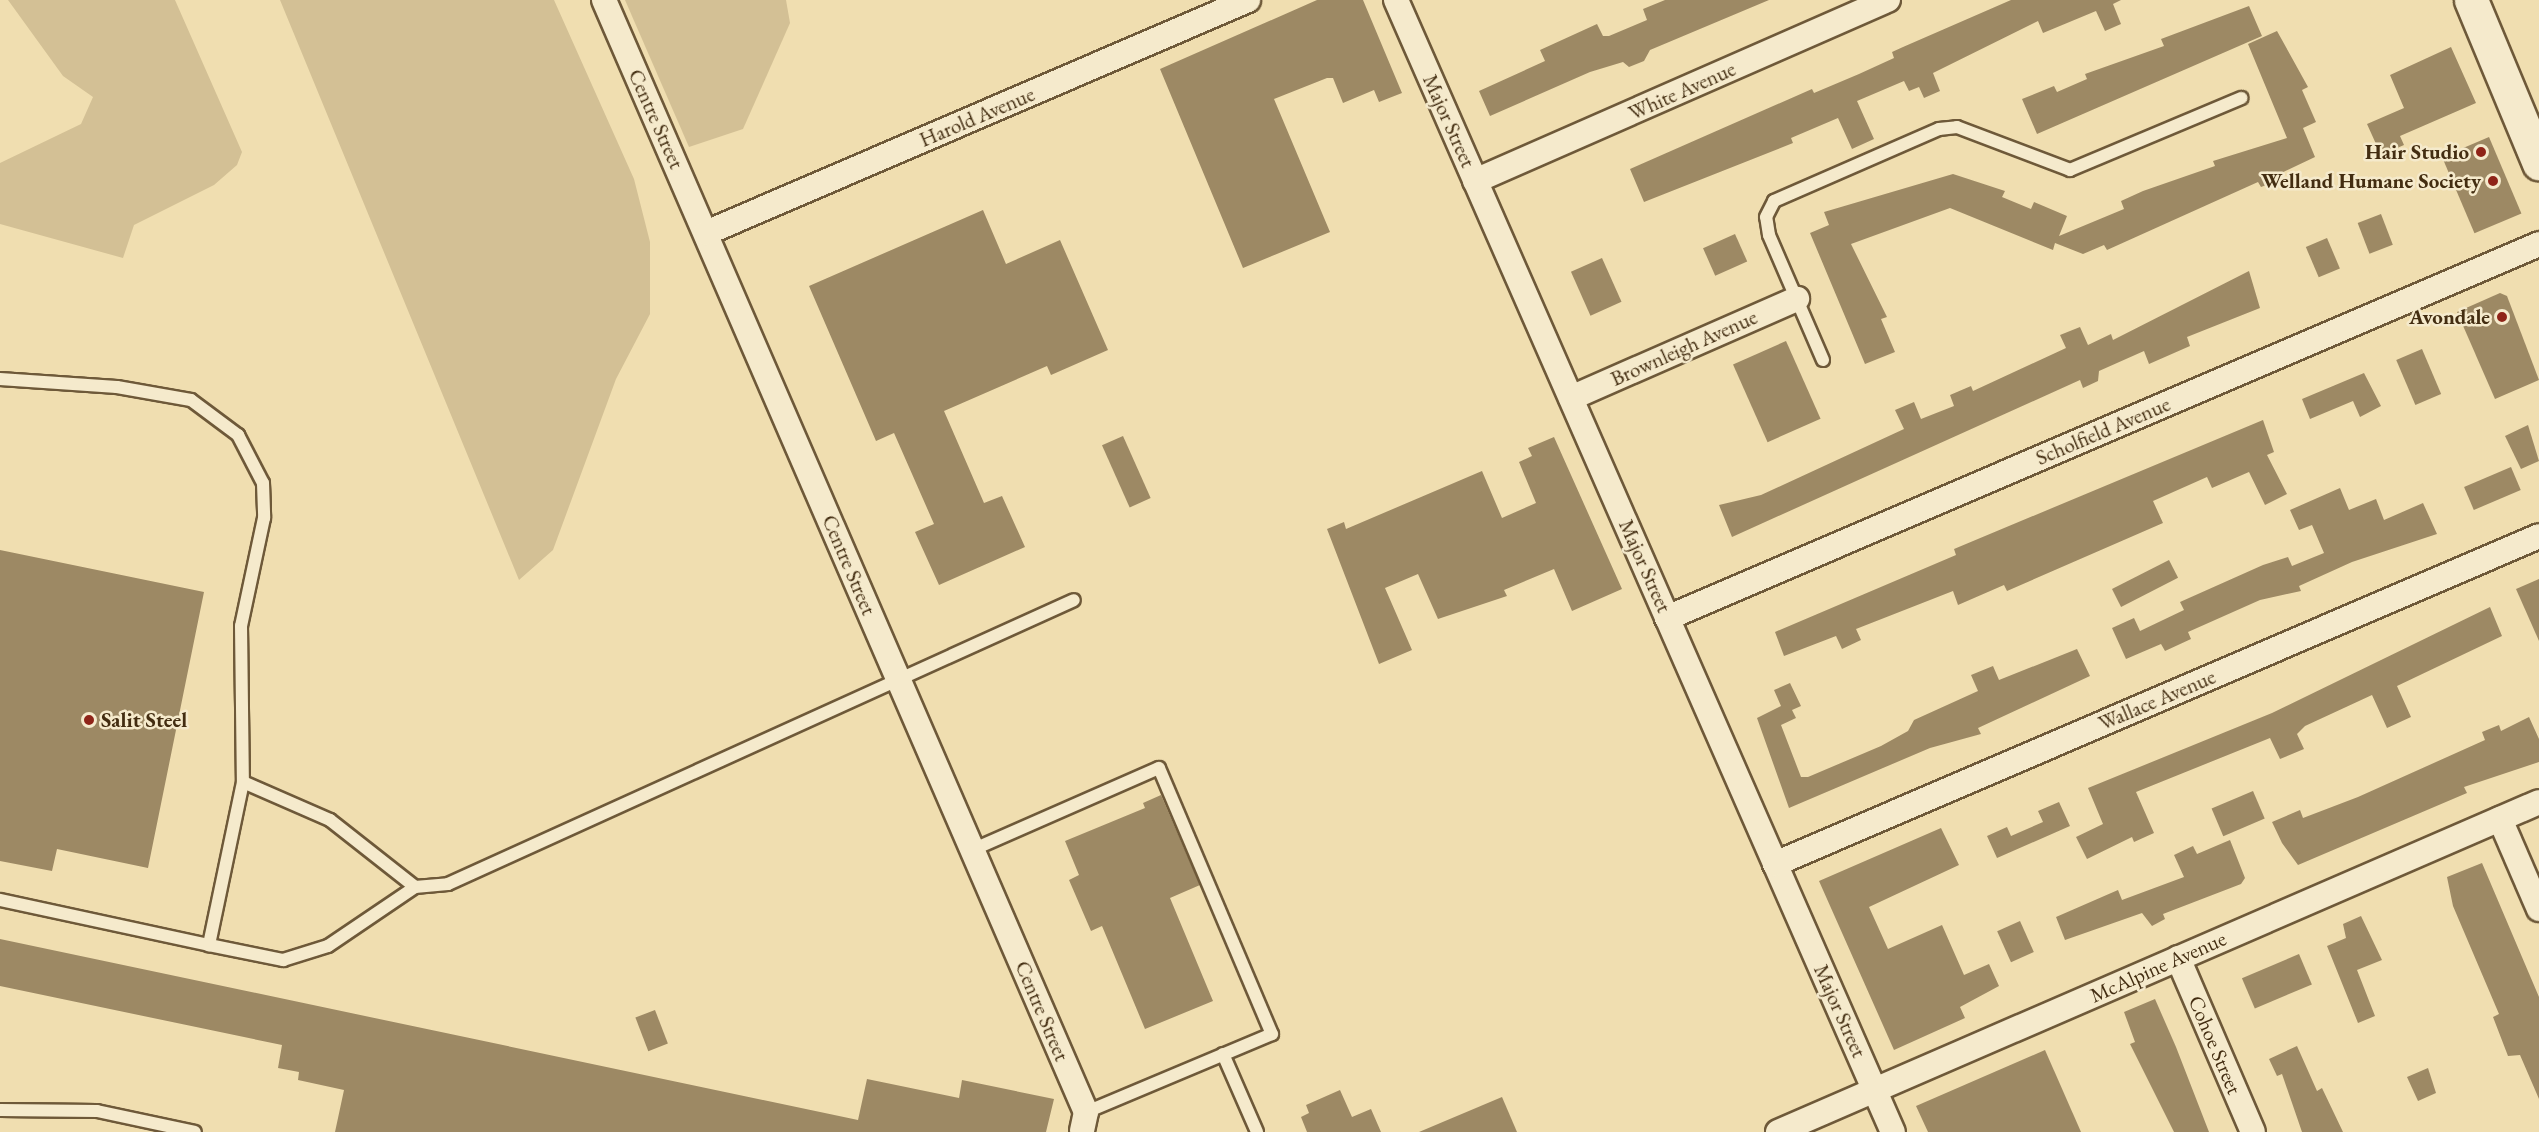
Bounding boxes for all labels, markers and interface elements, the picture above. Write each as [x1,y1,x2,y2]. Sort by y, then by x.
street label: White Avenue [1625,56,1739,126]
street label: Centre Street [623,65,689,173]
street label: Major Street [1417,71,1481,171]
street label: Harold Avenue [916,81,1038,153]
place label: Hair Studio [2365,139,2469,165]
marker: Hair Studio [2474,145,2488,159]
place label: Welland Humane Society [2261,168,2481,194]
marker: Welland Humane Society [2486,174,2500,188]
street label: Brownleigh Avenue [1607,304,1761,392]
place label: Avondale [2409,304,2490,330]
marker: Avondale [2495,310,2509,324]
street label: Scholfield Avenue [2032,391,2174,471]
street label: Centre Street [817,511,881,619]
street label: Major Street [1613,516,1677,616]
street label: Wallace Avenue [2095,664,2219,736]
place label: Salit Steel [101,707,187,733]
marker: Salit Steel [82,713,96,727]
street label: McAlpine Avenue [2086,926,2230,1008]
street label: Centre Street [1010,957,1074,1065]
street label: Major Street [1808,961,1872,1061]
street label: Cohoe Street [2183,992,2247,1098]

